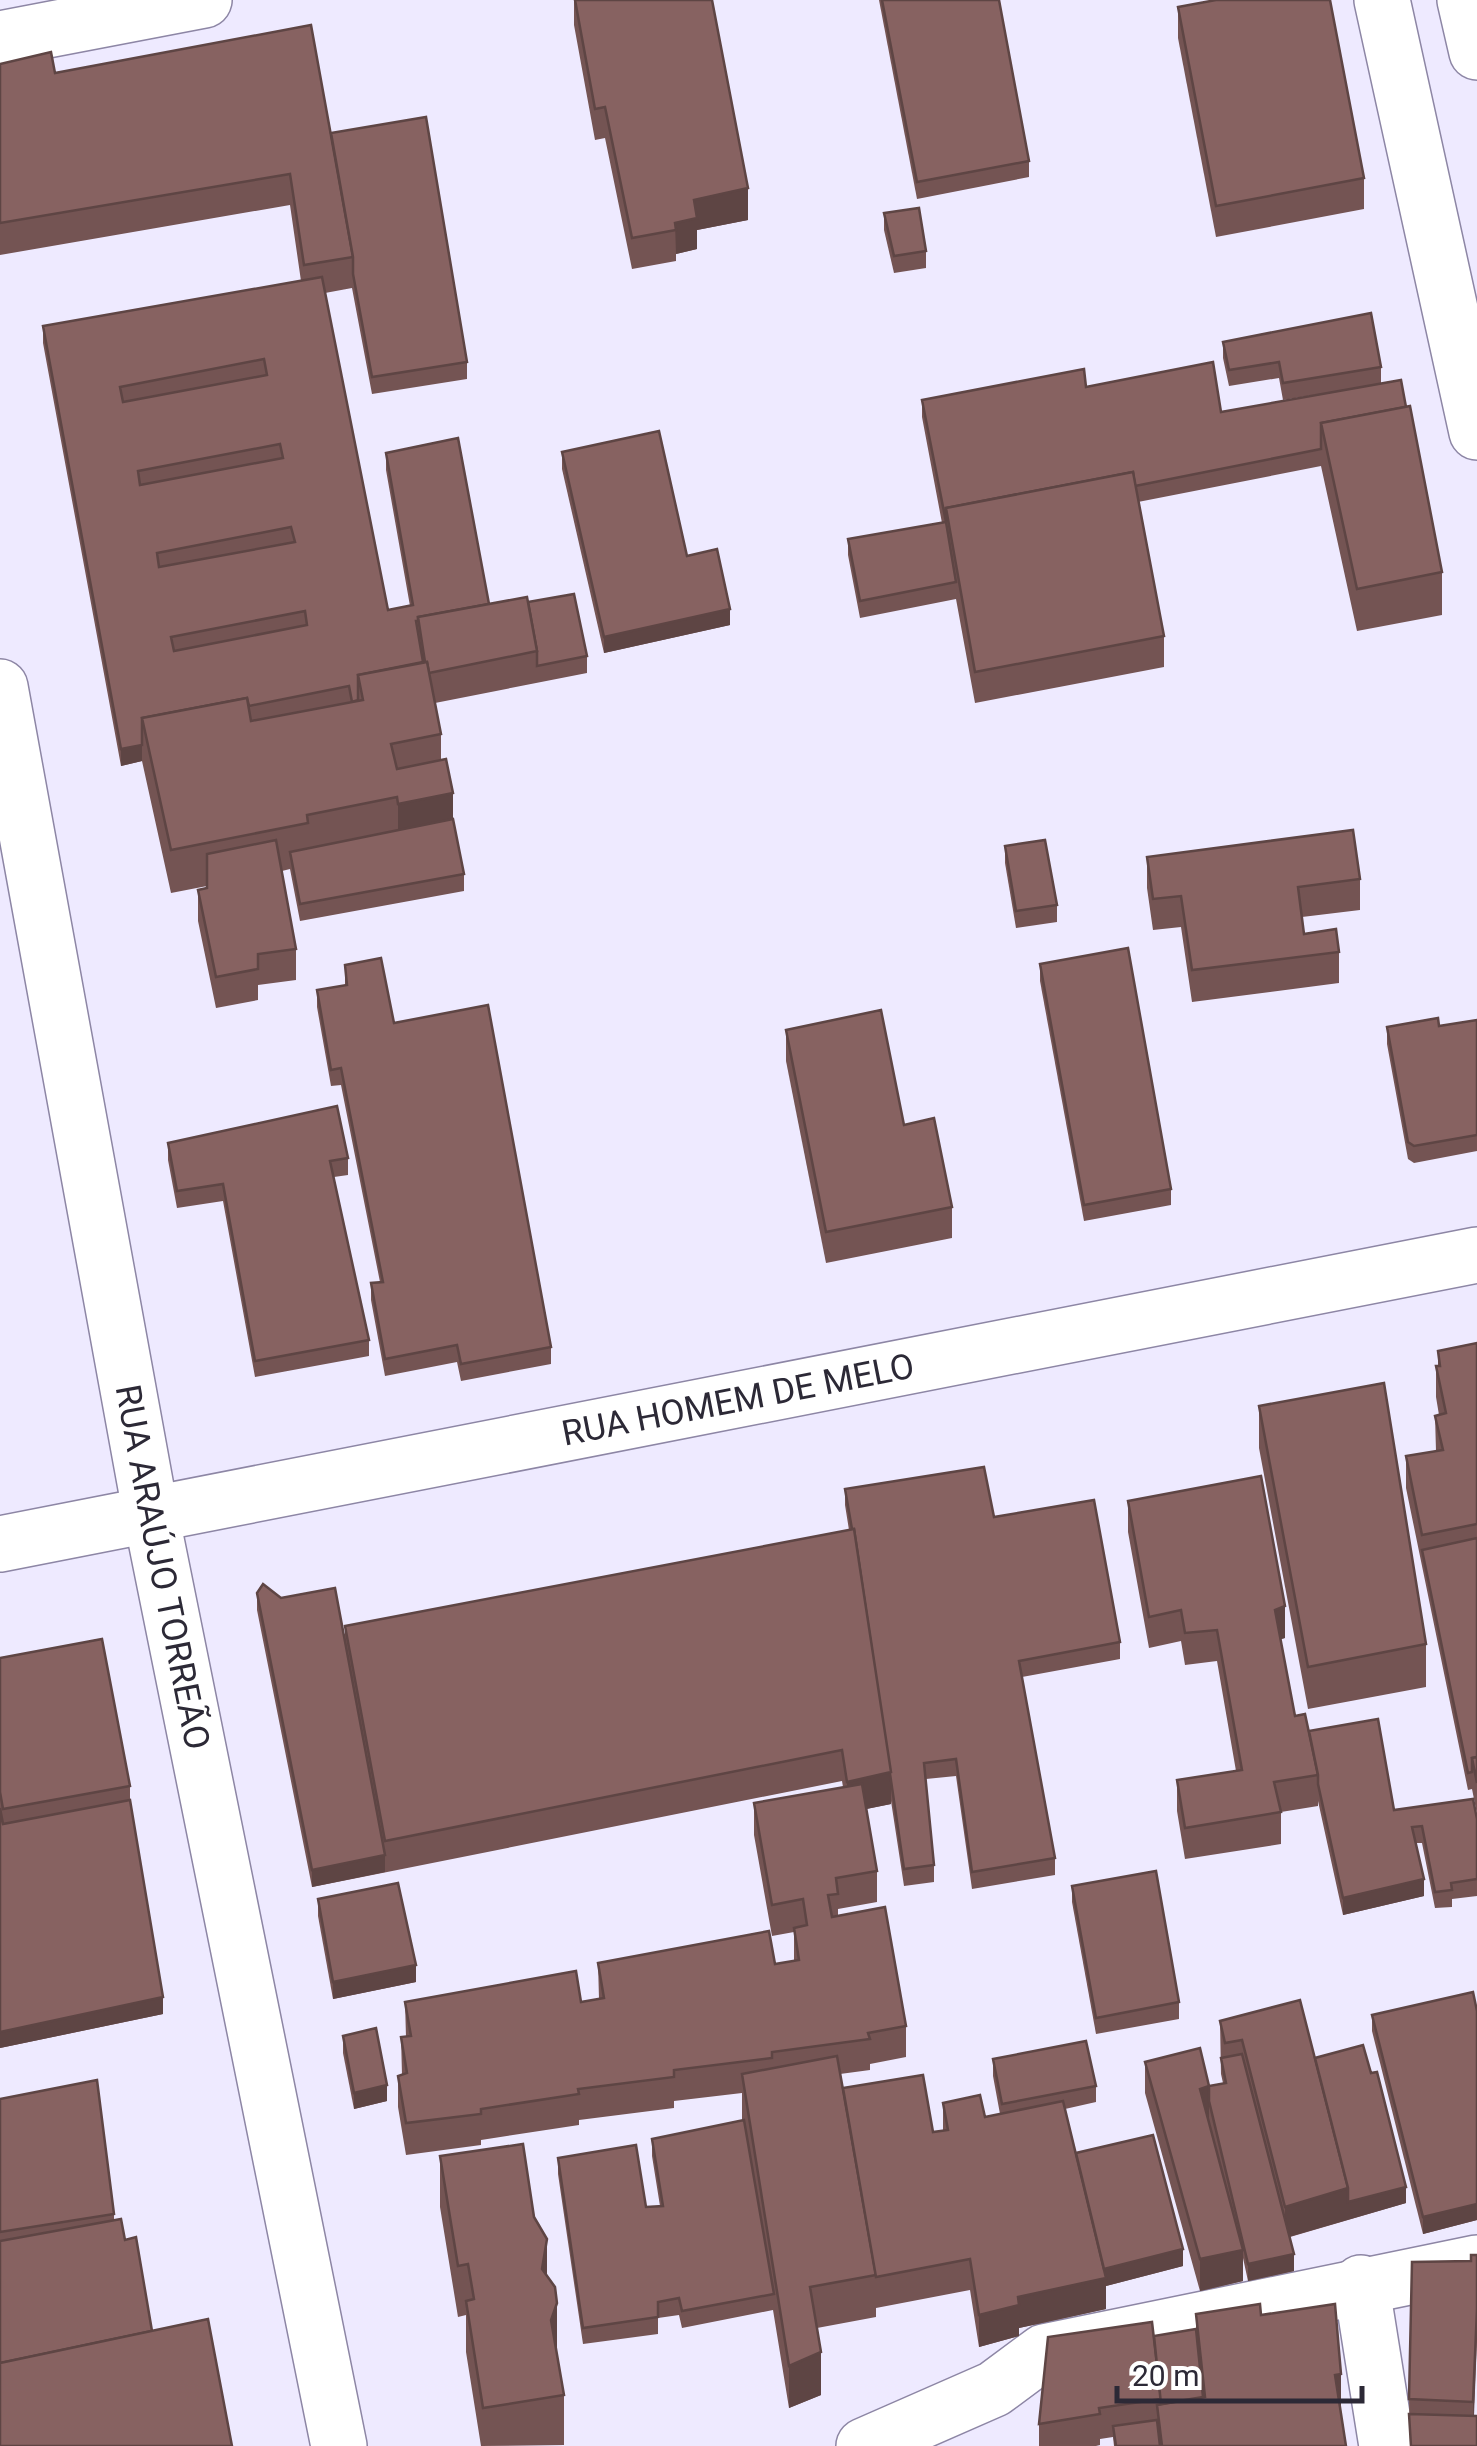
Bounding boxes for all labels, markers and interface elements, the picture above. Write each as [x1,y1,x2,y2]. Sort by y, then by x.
street label: RUA HOMEM DE MELO [558,1346,918,1455]
street label: RUA ARAÚJO TORREÃO [107,1381,218,1753]
scale bar [1117,2341,1362,2403]
text: 20 m [1132,2358,1199,2393]

